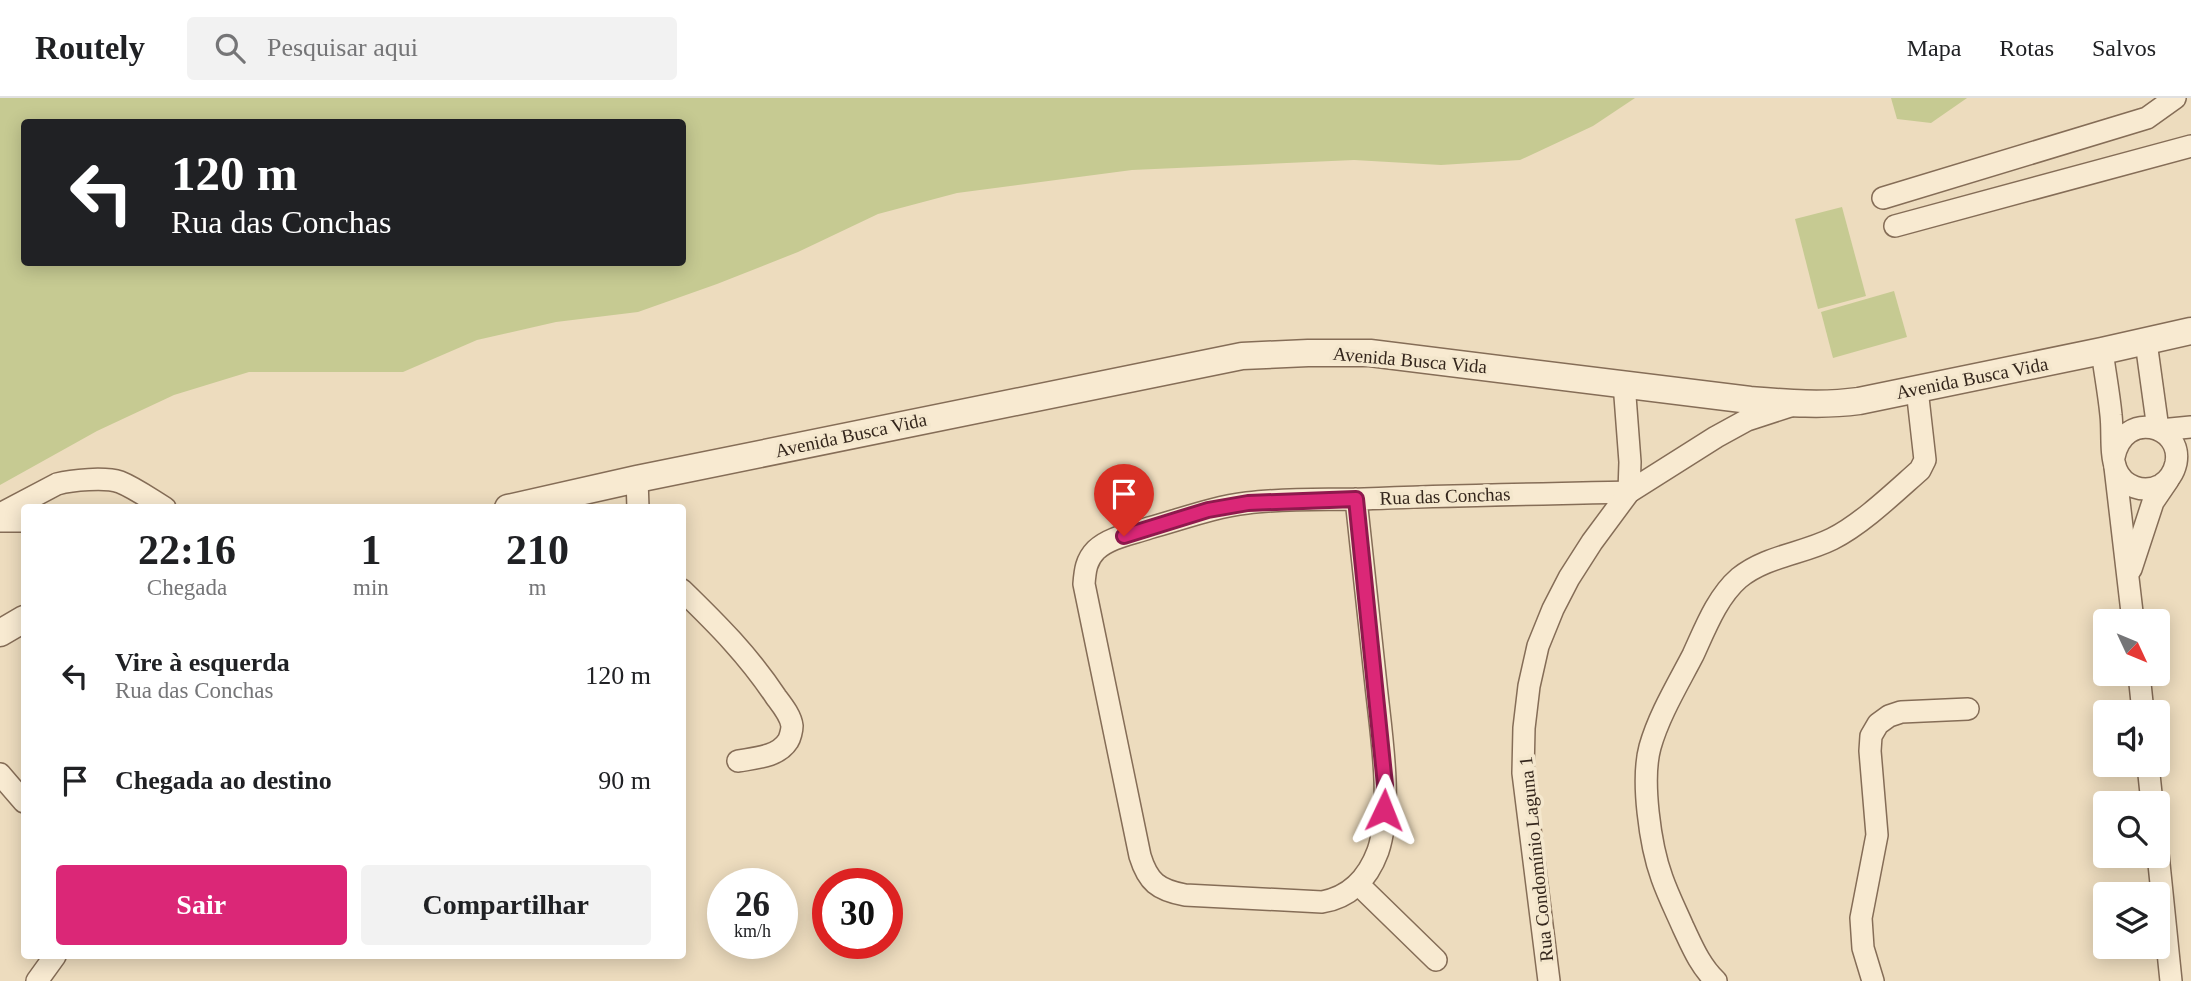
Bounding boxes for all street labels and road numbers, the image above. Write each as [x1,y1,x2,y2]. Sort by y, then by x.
street label: Avenida Busca Vida [1332,343,1488,377]
street label: Avenida Busca Vida [1894,353,2050,403]
street label: Avenida Busca Vida [773,409,929,461]
street label: Rua das Conchas [1379,483,1511,509]
street label: Rua Condomínio Laguna 1 [1515,755,1557,963]

